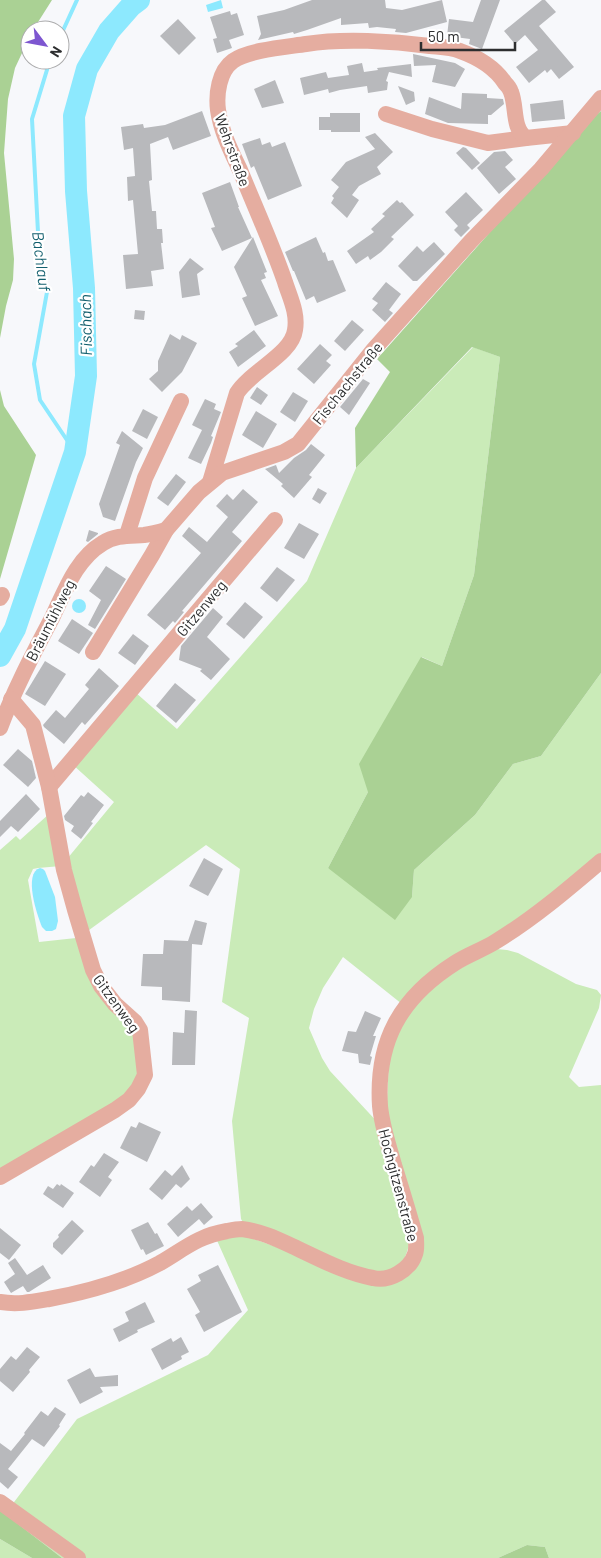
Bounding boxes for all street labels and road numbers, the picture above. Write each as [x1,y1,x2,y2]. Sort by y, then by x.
street label: Wehrstraße [212,111,254,189]
street label: Fischachstraße [308,338,386,428]
street label: Bräumühlweg [22,576,78,664]
street label: Gitzenweg [172,576,230,640]
street label: Gitzenweg [90,970,144,1036]
street label: Hochgitzenstraße [375,1127,423,1243]

